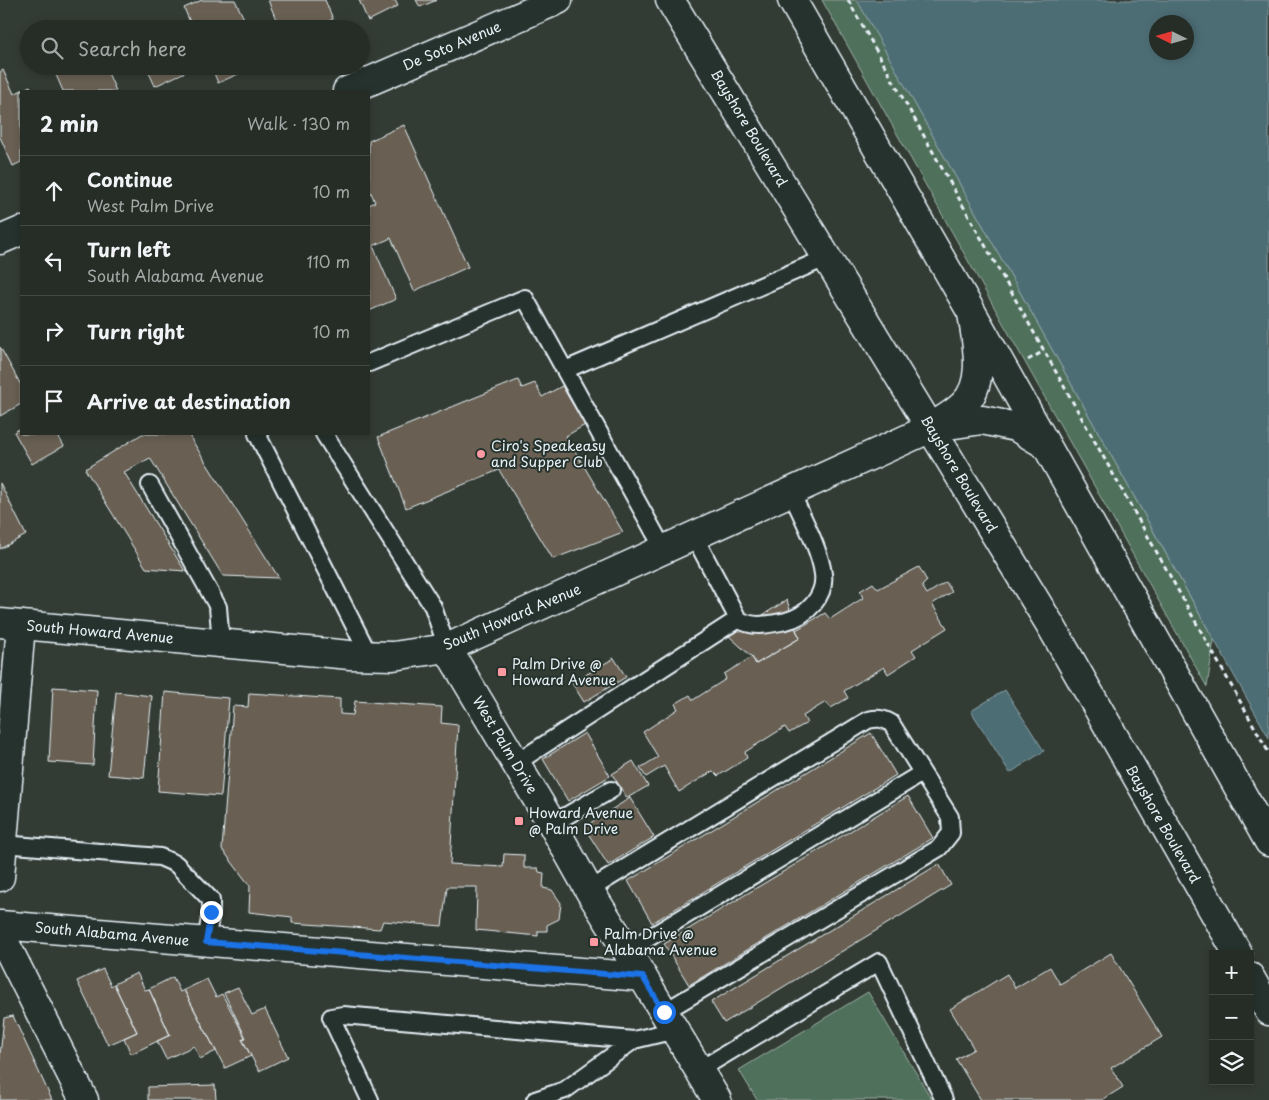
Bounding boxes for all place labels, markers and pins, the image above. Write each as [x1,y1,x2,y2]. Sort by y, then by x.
place label: Ciro's Speakeasy and Supper Club [491,435,606,472]
marker: Ciro's Speakeasy and Supper Club [475,448,487,460]
place label: Palm Drive @ Howard Avenue [512,653,616,690]
marker: Palm Drive @ Howard Avenue [496,666,508,678]
place label: Howard Avenue @ Palm Drive [529,802,633,839]
marker: Howard Avenue @ Palm Drive [513,815,525,827]
place label: Palm Drive @ Alabama Avenue [604,923,717,960]
marker: Palm Drive @ Alabama Avenue [588,936,600,948]

